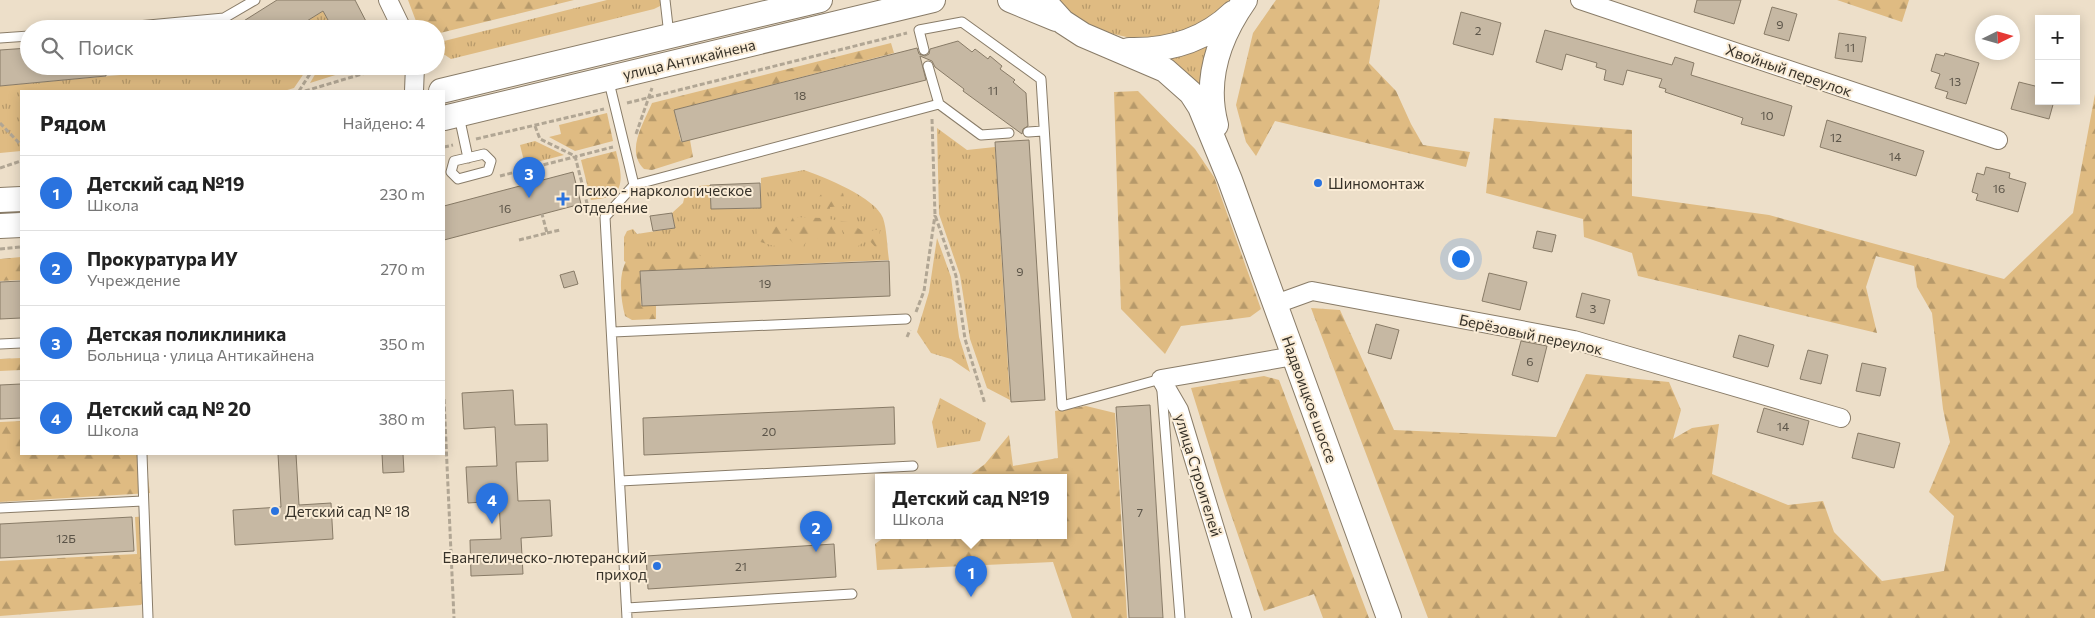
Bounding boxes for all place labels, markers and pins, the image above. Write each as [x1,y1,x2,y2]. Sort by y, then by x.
pin: 3 [513,157,545,198]
place label: Шиномонтаж [1328,174,1425,192]
marker: Шиномонтаж [1312,177,1324,189]
place label: Психо - наркологическое отделение [574,181,752,216]
marker: Психо - наркологическое отделение [556,192,570,206]
pin: 4 [476,483,508,524]
place label: Детский сад № 18 [285,502,410,520]
marker: Детский сад № 18 [269,505,281,517]
pin: 2 [800,511,832,552]
place label: Евангелическо-лютеранский приход [442,548,647,583]
pin: 1 [955,556,987,597]
marker: Евангелическо-лютеранский приход [651,560,663,572]

